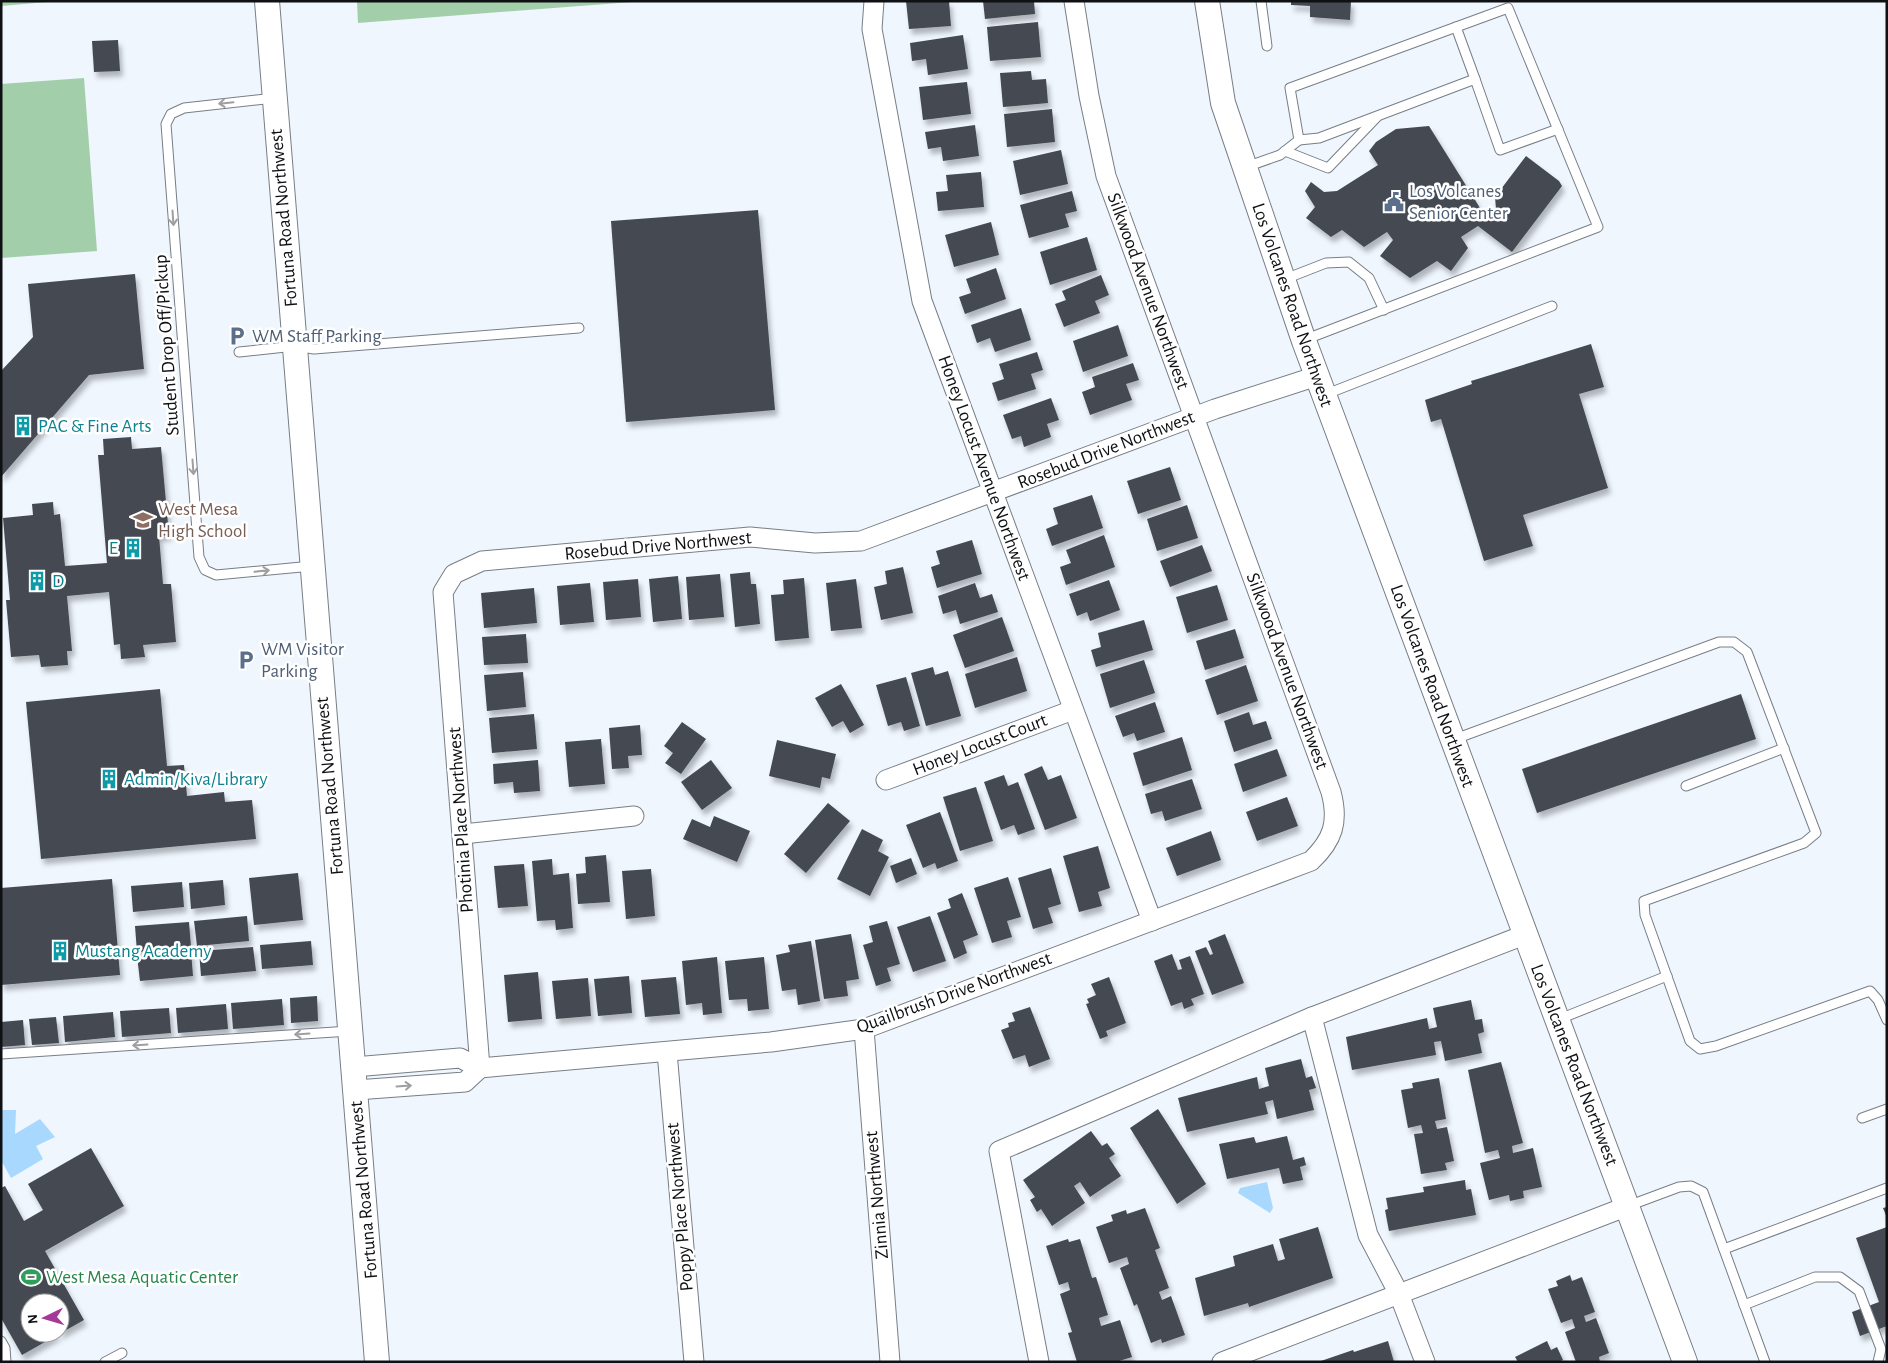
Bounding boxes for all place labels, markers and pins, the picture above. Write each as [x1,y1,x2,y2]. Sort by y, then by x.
place label: Los Volcanes Senior Center [1409,182,1508,223]
public building icon: Los Volcanes Senior Center [1383,191,1405,213]
parking icon: WM Staff Parking [226,325,248,347]
place label: WM Staff Parking [252,327,382,346]
building icon: PAC & Fine Arts [12,415,34,437]
place label: PAC & Fine Arts [38,417,152,436]
place label: West Mesa High School [158,500,247,541]
school or university icon: West Mesa High School [132,509,154,531]
building icon: E [122,537,144,559]
place label: E [109,539,118,558]
building icon: D [26,570,48,592]
place label: D [52,572,64,591]
place label: WM Visitor Parking [261,640,344,681]
parking icon: WM Visitor Parking [235,649,257,671]
building icon: Admin/Kiva/Library [98,768,120,790]
place label: Admin/Kiva/Library [124,770,268,789]
building icon: Mustang Academy [49,940,71,962]
place label: Mustang Academy [75,942,211,961]
sports icon: West Mesa Aquatic Center [20,1266,42,1288]
place label: West Mesa Aquatic Center [46,1268,238,1287]

